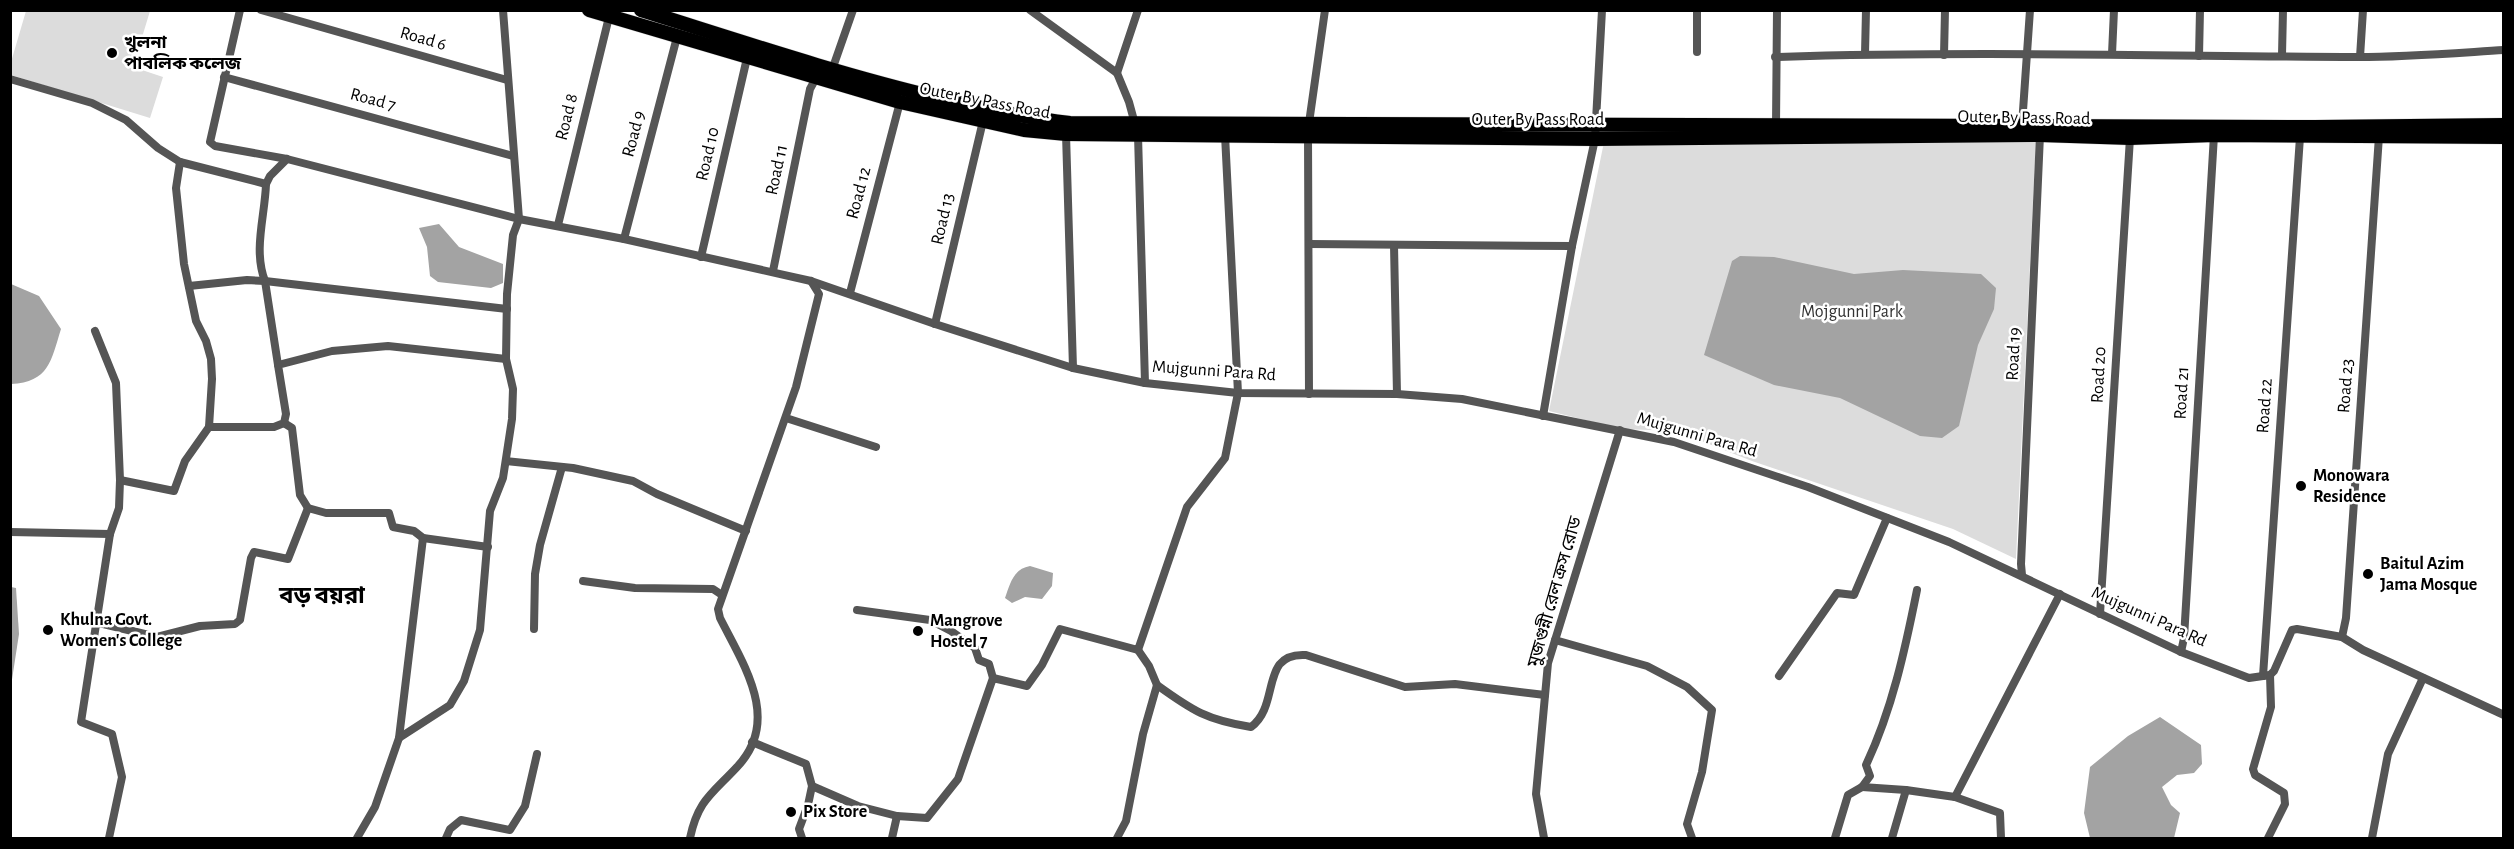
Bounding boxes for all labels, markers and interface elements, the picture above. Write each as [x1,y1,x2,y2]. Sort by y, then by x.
street label: Road 6 [398,24,448,54]
place label: খুলনা পাবলিক কলেজ [124,34,242,73]
marker: খুলনা পাবলিক কলেজ [105,46,119,60]
street label: Outer By Pass Road [918,79,1052,123]
street label: Road 7 [348,85,398,115]
street label: Road 8 [553,92,581,142]
street label: Outer By Pass Road [1957,108,2091,128]
street label: Road 9 [619,109,649,159]
street label: Outer By Pass Road [1472,111,1604,129]
street label: Road 10 [693,125,723,183]
street label: Road 11 [763,143,791,197]
street label: Road 12 [843,165,875,221]
street label: Road 13 [928,191,958,247]
park label: Mojgunni Park [1801,303,1904,321]
street label: Road 19 [2004,327,2024,381]
street label: Road 20 [2089,346,2109,404]
street label: Mujgunni Para Rd [1152,358,1276,384]
street label: Road 23 [2335,358,2357,414]
street label: Road 21 [2172,366,2192,420]
street label: Road 22 [2254,378,2276,434]
street label: Mujgunni Para Rd [1635,409,1759,461]
place label: Monowara Residence [2313,467,2390,506]
marker: Monowara Residence [2294,479,2308,493]
street label: মুজগুন্নী রেল ক্রস রোড [1523,514,1586,671]
place label: Baitul Azim Jama Mosque [2380,555,2477,594]
marker: Baitul Azim Jama Mosque [2361,567,2375,581]
district label: বড় বয়রা [278,584,366,608]
street label: Mujgunni Para Rd [2089,584,2209,650]
place label: Khulna Govt. Women's College [60,611,182,650]
place label: Mangrove Hostel 7 [930,612,1002,651]
marker: Khulna Govt. Women's College [41,623,55,637]
marker: Mangrove Hostel 7 [911,624,925,638]
place label: Pix Store [803,803,867,821]
marker: Pix Store [784,805,798,819]

